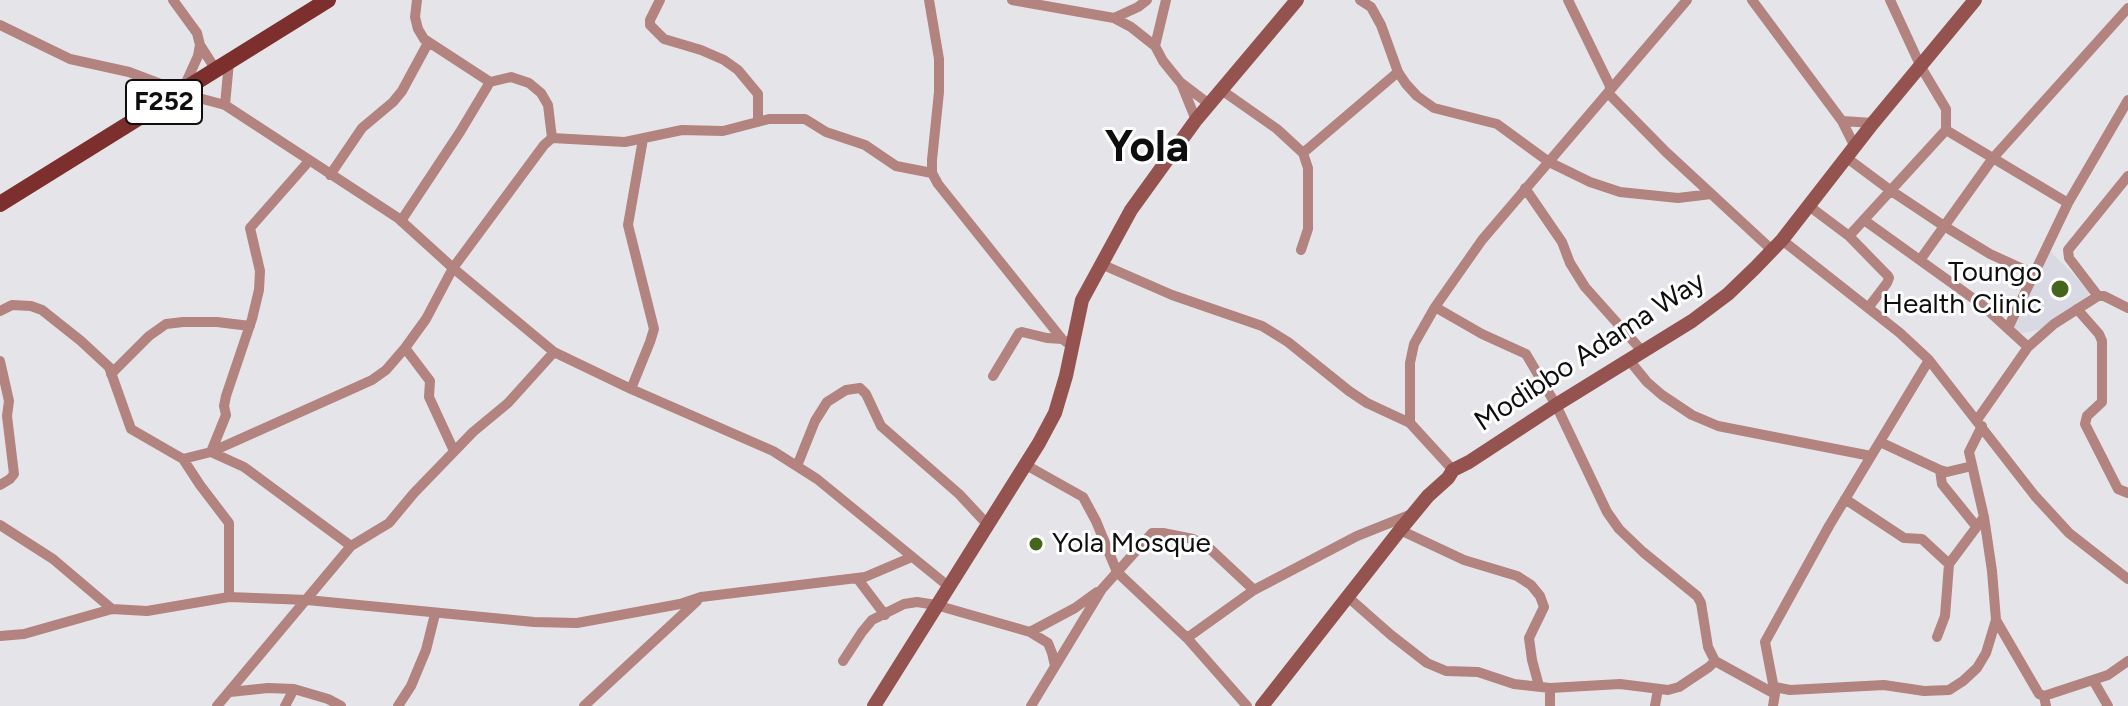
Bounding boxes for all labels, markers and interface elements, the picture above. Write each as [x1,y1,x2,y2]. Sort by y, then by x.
road number: F252 [126,80,202,124]
district label: Yola [1105,122,1189,174]
place label: Toungo Health Clinic [1882,256,2042,322]
street label: Modibbo Adama Way [1469,265,1711,439]
marker: Toungo Health Clinic [2049,278,2071,300]
place label: Yola Mosque [1052,527,1211,561]
marker: Yola Mosque [1027,535,1045,553]

